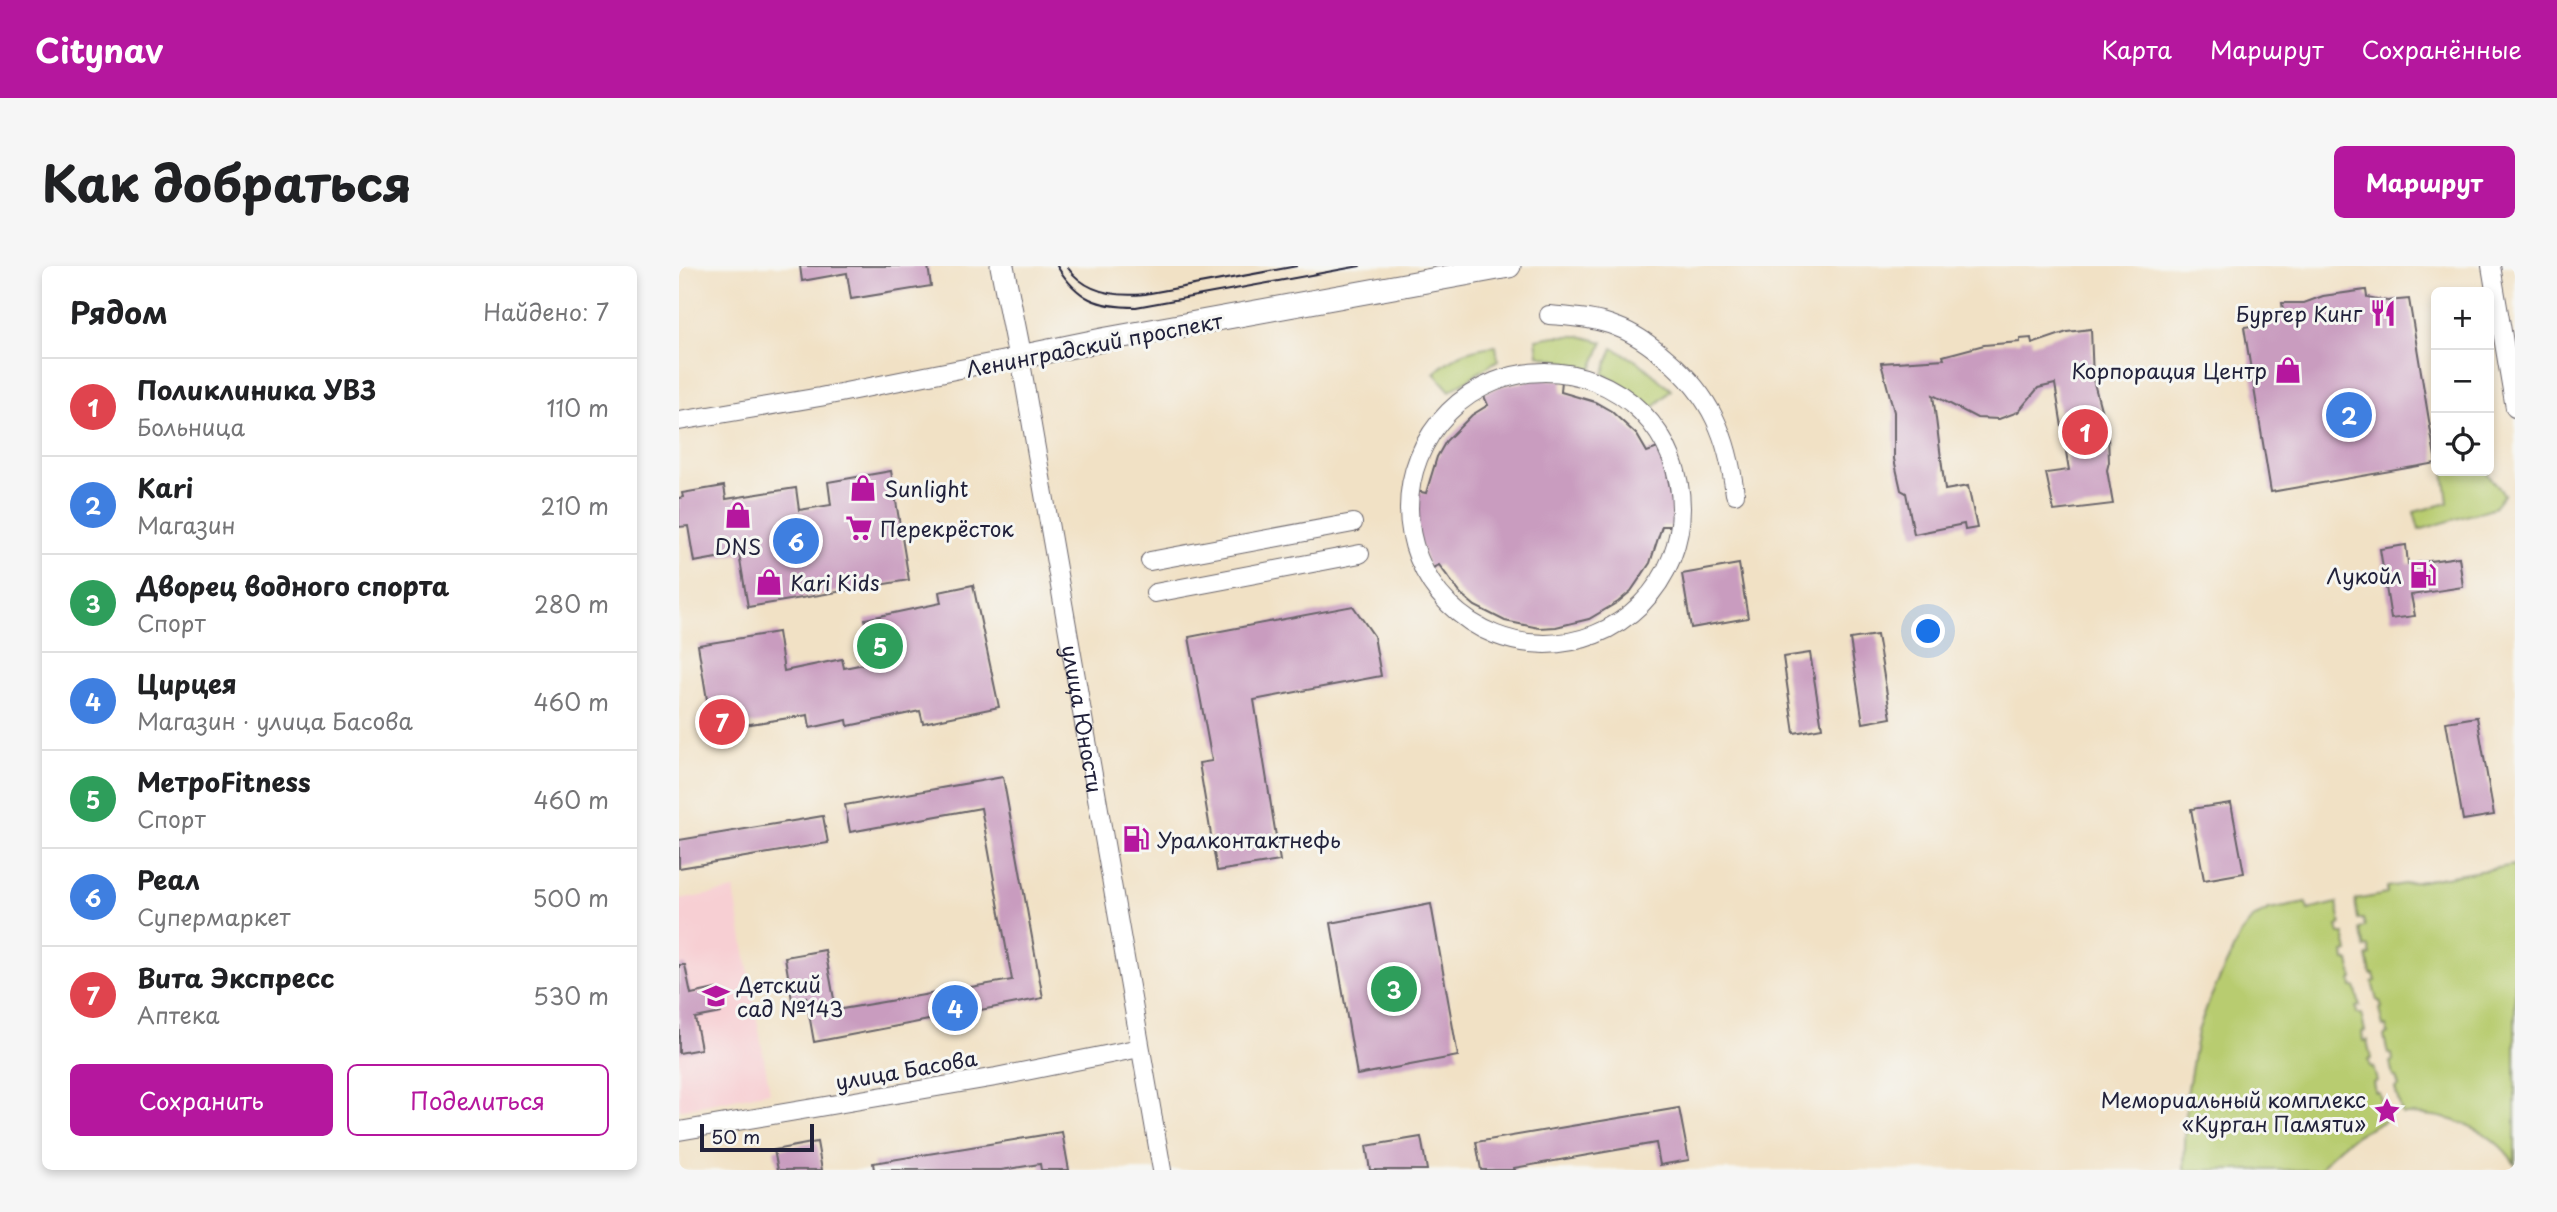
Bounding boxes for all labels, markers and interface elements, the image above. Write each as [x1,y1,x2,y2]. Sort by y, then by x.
text: Citynav [35,24,163,74]
text: Карта [2101,31,2172,67]
text: Маршрут [2210,31,2324,67]
text: Сохранённые [2362,31,2522,67]
text: Как добраться [42,145,412,219]
button: Маршрут [2334,146,2515,218]
map controls [2431,287,2494,476]
button: + [2431,287,2494,350]
text: Рядом [70,289,168,334]
text: Найдено: 7 [483,294,609,329]
place label: Бургер Кинг [2236,297,2363,329]
restaurant icon: Бургер Кинг [2368,298,2398,328]
street label: Ленинградский проспект [963,303,1226,385]
button: − [2431,350,2494,413]
place label: Корпорация Центр [2071,354,2267,386]
shop icon: Корпорация Центр [2273,355,2303,385]
text: Поликлиника УВЗ [137,370,376,409]
pin: 2 [2326,389,2372,441]
text: 1 [88,390,99,425]
text: 110 m [547,390,609,425]
pin: 1 [2062,406,2108,458]
text: Больница [137,409,245,444]
button: locate [2431,413,2494,476]
text: Kari [137,468,193,507]
place label: Sunlight [884,472,968,504]
shop icon: Sunlight [848,473,878,503]
text: 2 [85,488,101,523]
text: 210 m [541,488,609,523]
shop icon: DNS [723,500,753,530]
text: Магазин [137,507,236,542]
place label: Перекрёсток [880,512,1014,544]
supermarket icon: Перекрёсток [844,513,874,543]
pin: 6 [773,515,819,567]
place label: DNS [715,530,761,562]
place label: Лукойл [2326,559,2402,591]
fuel station icon: Лукойл [2408,560,2438,590]
text: Дворец водного спорта [137,566,449,605]
place label: Kari Kids [790,566,879,598]
shop icon: Kari Kids [754,567,784,597]
text: 3 [85,586,101,621]
text: 280 m [534,586,609,621]
text: Спорт [137,605,206,640]
your location [1911,614,1945,648]
pin: 5 [857,620,903,672]
street label: улица Юности [1055,642,1112,795]
text: Цирцея [137,664,237,703]
text: 4 [85,684,101,719]
text: 460 m [534,684,609,719]
pin: 7 [699,696,745,748]
text: Магазин · улица Басова [137,703,413,738]
text: МетроFitness [137,762,311,801]
text: 5 [86,782,100,817]
text: 460 m [534,782,609,817]
text: Спорт [137,801,206,836]
place label: Уралконтактнефь [1157,823,1341,855]
fuel station icon: Уралконтактнефь [1121,824,1151,854]
text: Реал [137,860,200,899]
text: 6 [85,880,101,915]
text: 500 m [532,880,609,915]
text: Супермаркет [137,899,291,934]
text: Вита Экспресс [137,958,335,997]
pin: 3 [1371,963,1417,1015]
place label: Детский сад №143 [736,968,843,1024]
text: 7 [86,978,100,1013]
text: 530 m [533,978,609,1013]
school or university icon: Детский сад №143 [701,981,731,1011]
pin: 4 [932,982,978,1034]
text: Аптека [137,997,219,1032]
street label: улица Басова [833,1041,979,1097]
button: Сохранить [70,1064,333,1136]
button: Поделиться [347,1064,609,1136]
place label: Мемориальный комплекс «Курган Памяти» [2101,1083,2366,1139]
place icon: Мемориальный комплекс «Курган Памяти» [2372,1096,2402,1126]
scale bar [700,1121,814,1153]
text: 50 m [711,1122,760,1150]

